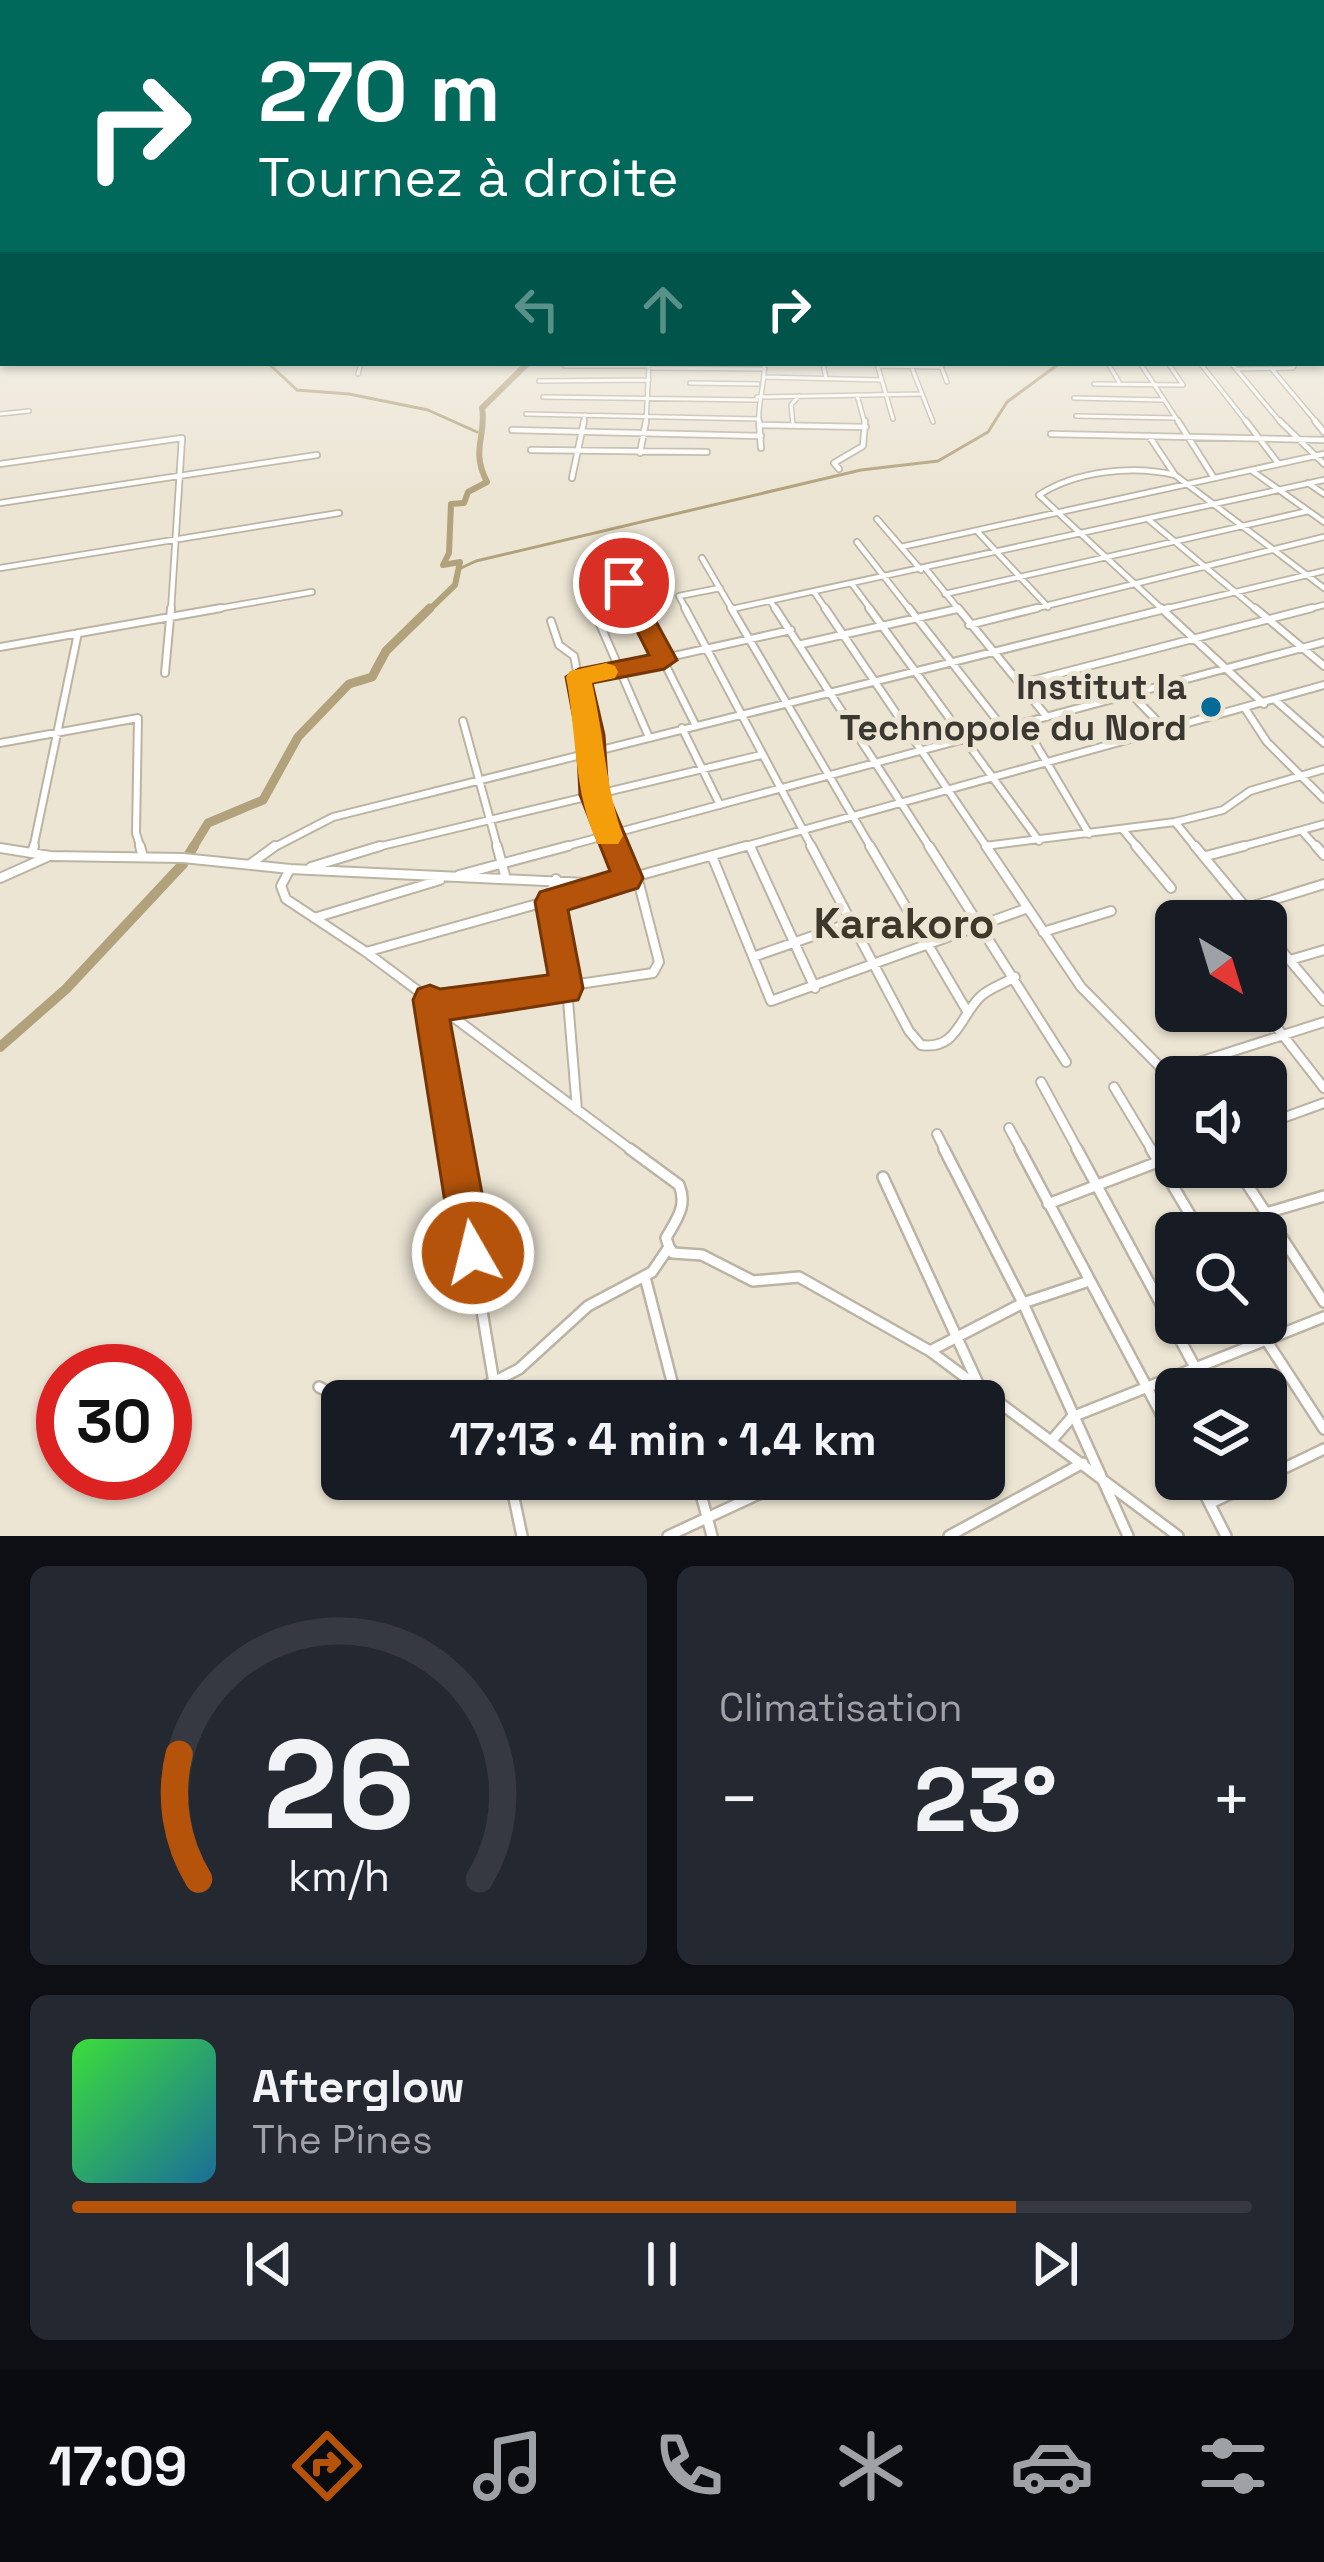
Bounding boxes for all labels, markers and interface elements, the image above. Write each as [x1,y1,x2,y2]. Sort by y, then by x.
text: 270 m [258,38,501,146]
icon: right [60,48,216,204]
text: Tournez à droite [258,143,679,212]
icon: left [504,276,570,342]
icon: ahead [630,276,696,342]
icon: right [756,276,822,342]
pin [573,532,675,634]
icon: arrive [591,550,657,616]
place label: Institut la Technopole du Nord [839,664,1187,751]
marker: Institut la Technopole du Nord [1198,694,1224,720]
district label: Karakoro [814,897,994,950]
north arrow [1155,900,1287,1032]
map controls [1155,900,1287,1500]
button: sound [1155,1056,1287,1188]
position arrow [410,1190,536,1316]
button: search [1155,1212,1287,1344]
speed limit sign: 30 [36,1344,192,1500]
button: layers [1155,1368,1287,1500]
text: 17:13 · 4 min · 1.4 km [449,1411,877,1468]
text: Climatisation [719,1683,962,1732]
text: 26 [263,1705,414,1864]
text: 23° [914,1742,1057,1857]
text: − [719,1757,760,1841]
text: + [1211,1757,1252,1841]
text: km/h [287,1848,390,1903]
text: Afterglow [252,2058,465,2115]
text: The Pines [252,2115,433,2164]
icon: previous [236,2231,302,2297]
icon: pause [629,2231,695,2297]
icon: next [1022,2231,1088,2297]
icon: directions [285,2424,369,2508]
icon: music [466,2424,550,2508]
icon: phone [647,2424,731,2508]
icon: climate [829,2424,913,2508]
icon: car [1010,2424,1094,2508]
icon: filters [1191,2424,1275,2508]
text: 17:09 [49,2432,187,2501]

